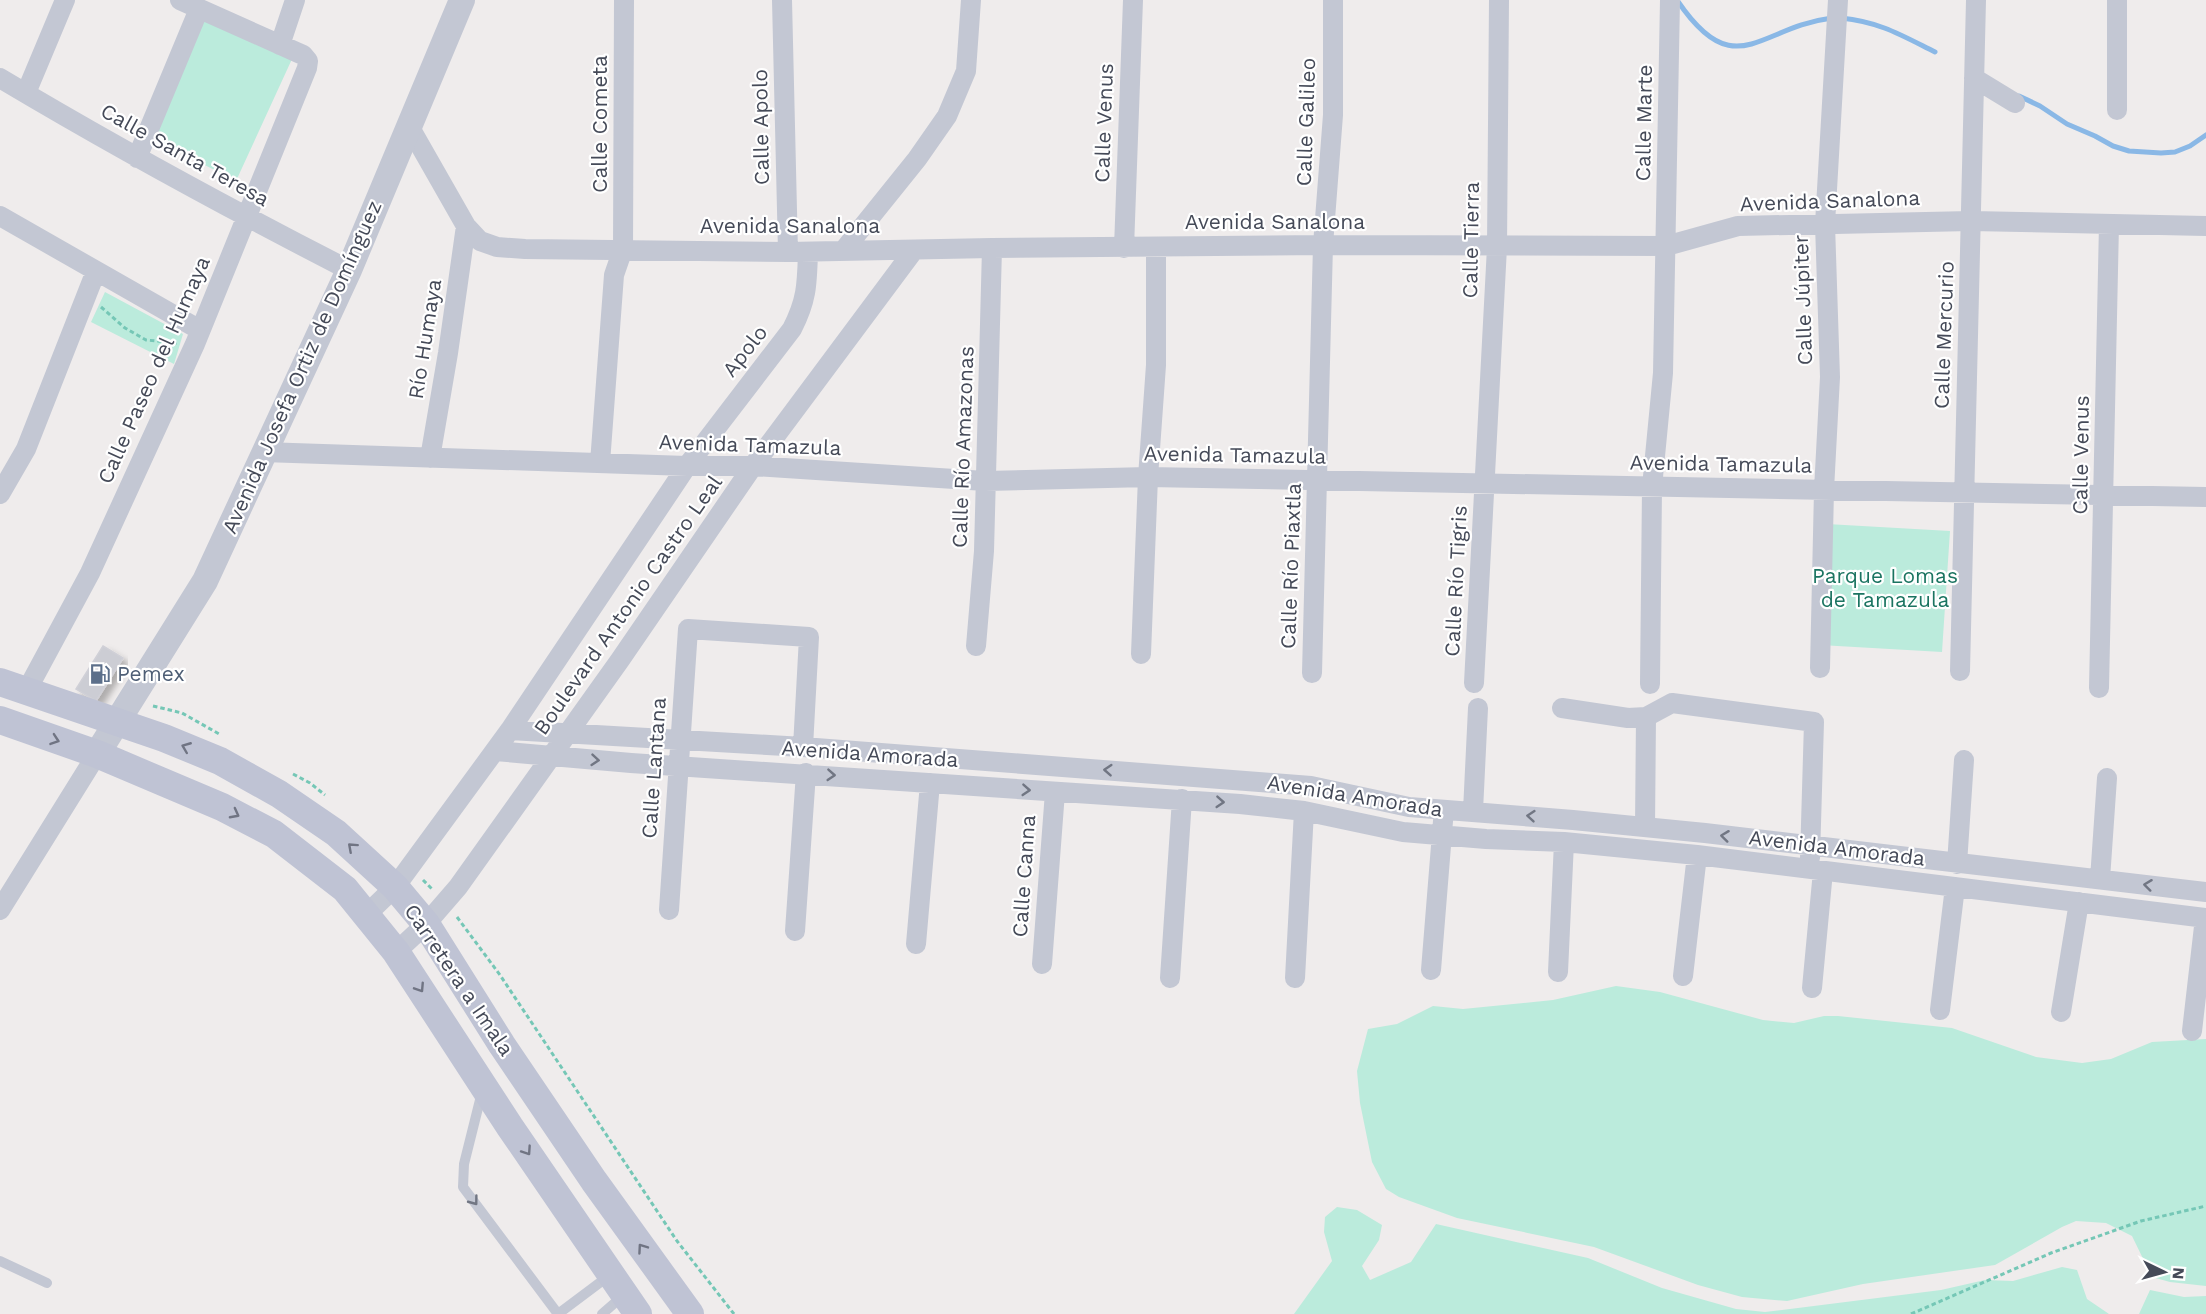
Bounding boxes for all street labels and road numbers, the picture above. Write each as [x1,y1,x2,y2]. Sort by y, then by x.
street label: Calle Cometa [587,55,612,193]
street label: Calle Galileo [1291,57,1320,187]
street label: Calle Venus [1089,63,1118,183]
street label: Calle Marte [1630,64,1657,182]
street label: Calle Apolo [747,69,774,185]
street label: Calle Santa Teresa [97,98,274,211]
street label: Calle Tierra [1457,181,1484,299]
street label: Avenida Sanalona [1739,185,1921,216]
street label: Avenida Josefa Ortiz de Domínguez [216,196,387,537]
street label: Avenida Sanalona [1185,209,1365,234]
street label: Avenida Sanalona [700,213,880,238]
street label: Calle Júpiter [1788,234,1817,366]
street label: Calle Paseo del Humaya [92,252,215,487]
street label: Calle Mercurio [1928,261,1959,409]
street label: Río Humaya [403,277,446,401]
street label: Apolo [717,320,773,381]
street label: Calle Río Amazonas [946,346,979,548]
street label: Calle Venus [2067,395,2094,515]
street label: Avenida Tamazula [658,429,842,460]
street label: Avenida Tamazula [1143,440,1327,469]
street label: Avenida Tamazula [1629,449,1813,478]
street label: Boulevard Antonio Castro Leal [528,470,727,739]
street label: Calle Río Piaxtla [1275,482,1306,649]
street label: Calle Río Tigris [1439,505,1472,657]
street label: Calle Lantana [636,697,671,839]
street label: Avenida Amorada [781,735,959,772]
street label: Avenida Amorada [1266,769,1445,822]
street label: Calle Canna [1007,814,1040,938]
street label: Avenida Amorada [1748,824,1927,871]
street label: Carretera a Imala [399,899,519,1060]

